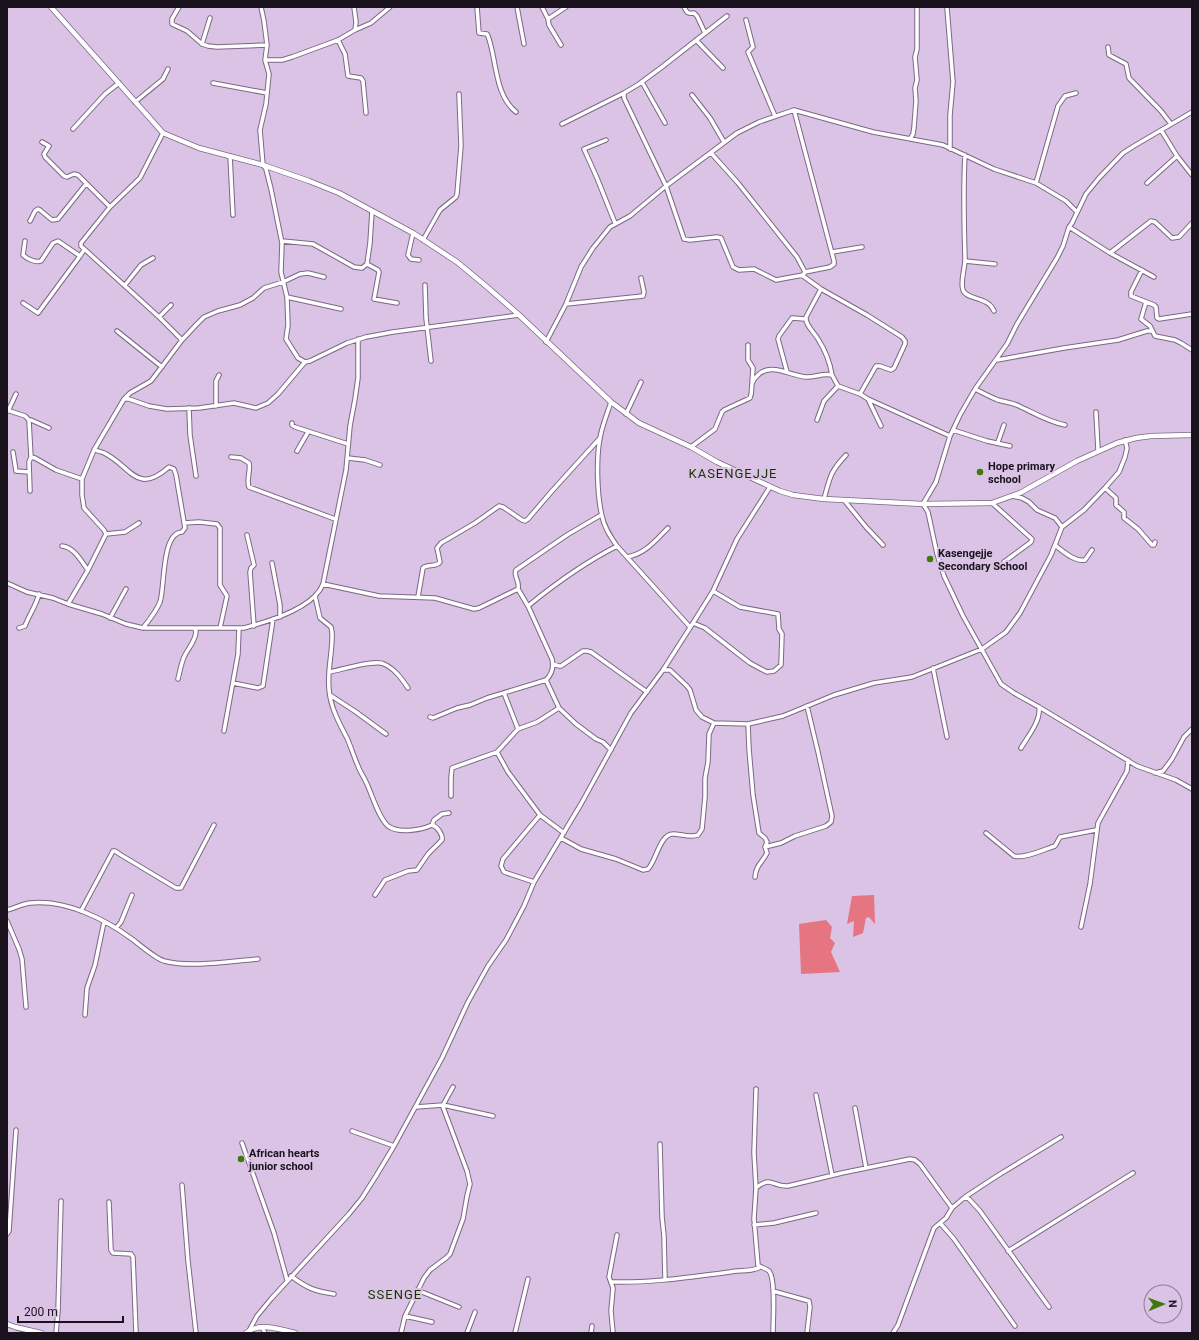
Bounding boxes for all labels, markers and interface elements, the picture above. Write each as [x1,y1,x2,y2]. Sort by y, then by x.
place label: Hope primary school [988,460,1056,486]
district label: KASENGEJJE [689,466,778,481]
marker: Hope primary school [975,467,985,477]
place label: Kasengejje Secondary School [938,547,1027,573]
marker: Kasengejje Secondary School [925,554,935,564]
place label: African hearts junior school [248,1147,320,1173]
marker: African hearts junior school [236,1154,246,1164]
north arrow [1143,1284,1183,1324]
district label: SSENGE [368,1287,422,1302]
scale bar [18,1298,123,1324]
text: N [1166,1300,1179,1308]
text: 200 m [24,1305,58,1319]

